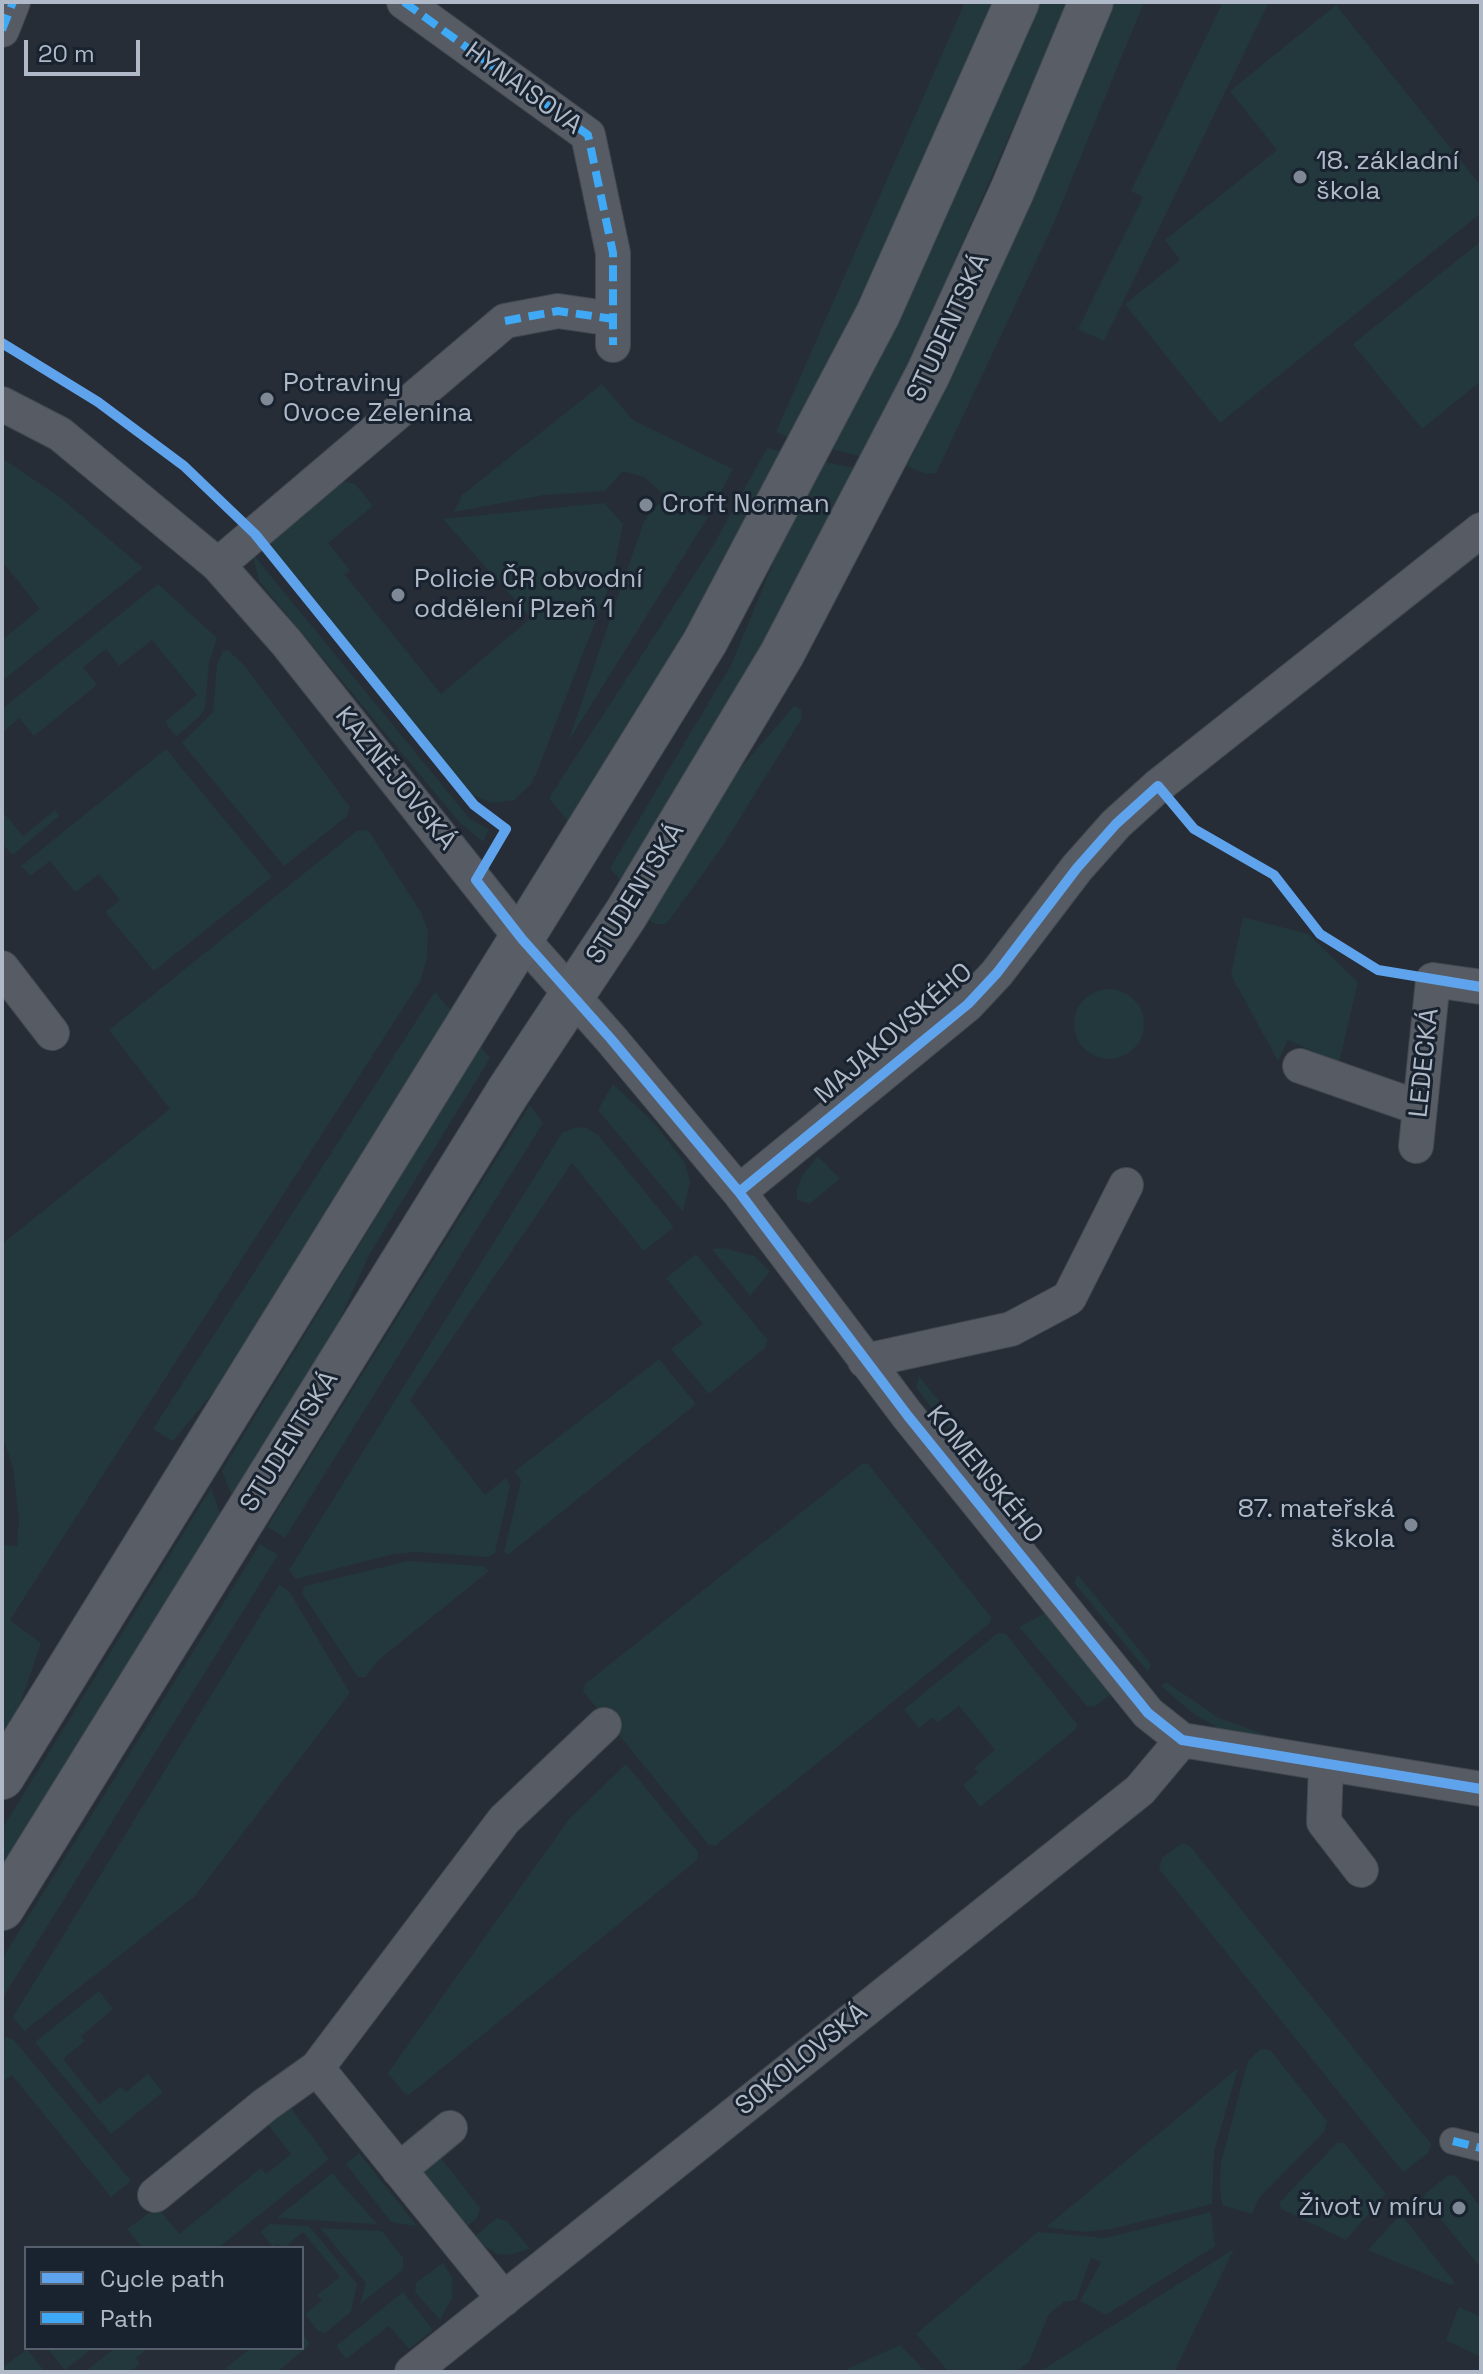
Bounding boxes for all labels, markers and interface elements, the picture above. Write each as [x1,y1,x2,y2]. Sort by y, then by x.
scale bar [28,24,144,74]
street label: HYNAISOVA [458,36,588,142]
text: 20 m [38,38,95,69]
place label: 18. základní škola [1316,146,1459,208]
marker: 18. základní škola [1291,168,1309,186]
street label: STUDENTSKÁ [901,249,997,407]
place label: Potraviny Ovoce Zelenina [283,368,473,430]
marker: Potraviny Ovoce Zelenina [258,390,276,408]
place label: Croft Norman [662,489,830,521]
marker: Croft Norman [637,496,655,514]
place label: Policie ČR obvodní oddělení Plzeň 1 [414,564,643,626]
marker: Policie ČR obvodní oddělení Plzeň 1 [389,586,407,604]
street label: KAZNĚJOVSKÁ [328,701,462,857]
street label: STUDENTSKÁ [580,818,692,970]
street label: MAJAKOVSKÉHO [809,957,979,1111]
street label: LEDECKÁ [1404,1007,1446,1119]
street label: STUDENTSKÁ [234,1366,346,1518]
street label: KOMENSKÉHO [919,1400,1049,1550]
place label: 87. mateřská škola [1238,1494,1395,1556]
marker: 87. mateřská škola [1402,1516,1420,1534]
street label: SOKOLOVSKÁ [730,1997,874,2123]
place label: Život v míru [1299,2192,1443,2224]
marker: Život v míru [1450,2199,1468,2217]
legend [24,2246,304,2350]
text: Cycle path [100,2263,225,2294]
text: Path [100,2303,153,2334]

